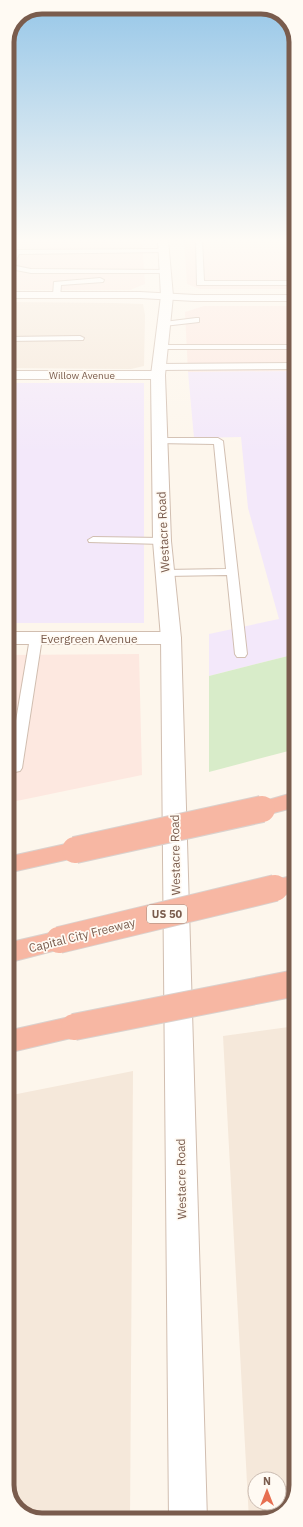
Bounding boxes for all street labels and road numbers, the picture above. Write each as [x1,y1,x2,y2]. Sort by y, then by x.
street label: Willow Avenue [49,369,115,382]
street label: Westacre Road [153,491,173,573]
street label: Evergreen Avenue [40,631,138,646]
street label: Westacre Road [167,814,183,896]
road number: US 50 [147,905,187,923]
street label: Capital City Freeway [27,914,137,956]
street label: Westacre Road [173,1138,189,1220]

